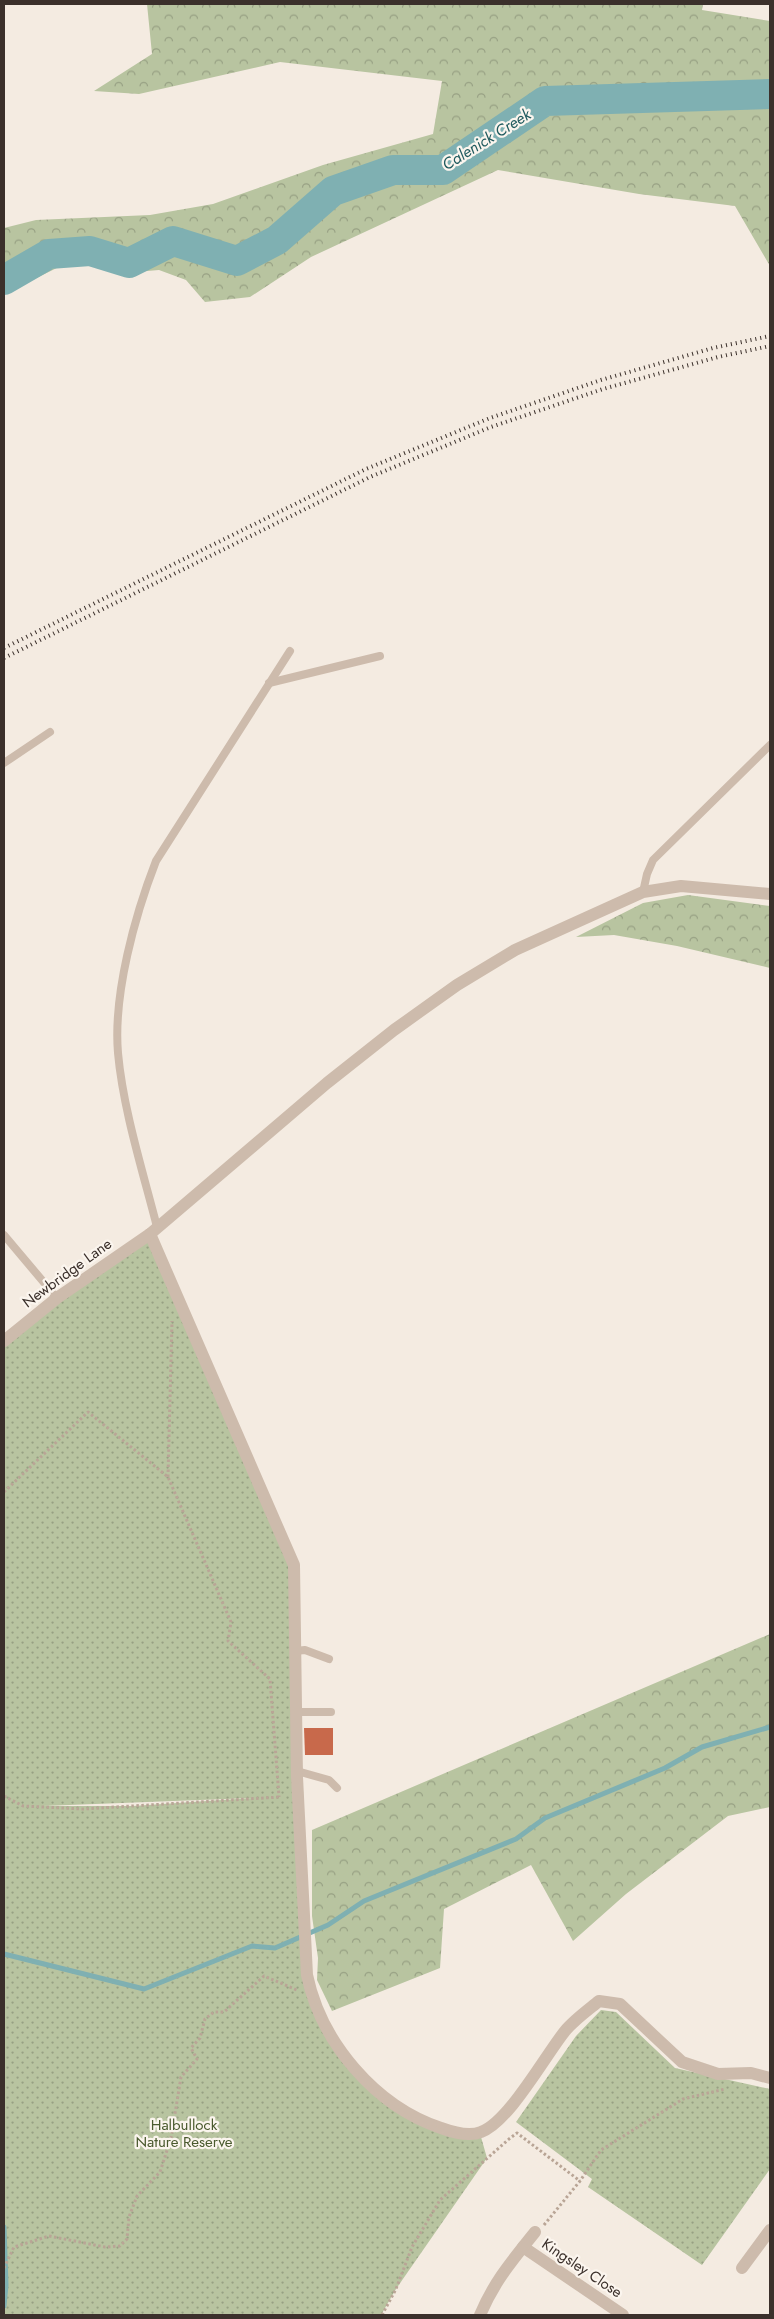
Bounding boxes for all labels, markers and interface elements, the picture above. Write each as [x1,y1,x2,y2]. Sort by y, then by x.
water label: Calenick Creek [437,102,536,176]
street label: Newbridge Lane [18,1233,116,1313]
park label: Halbullock Nature Reserve [135,2114,233,2153]
street label: Kingsley Close [537,2233,627,2303]

